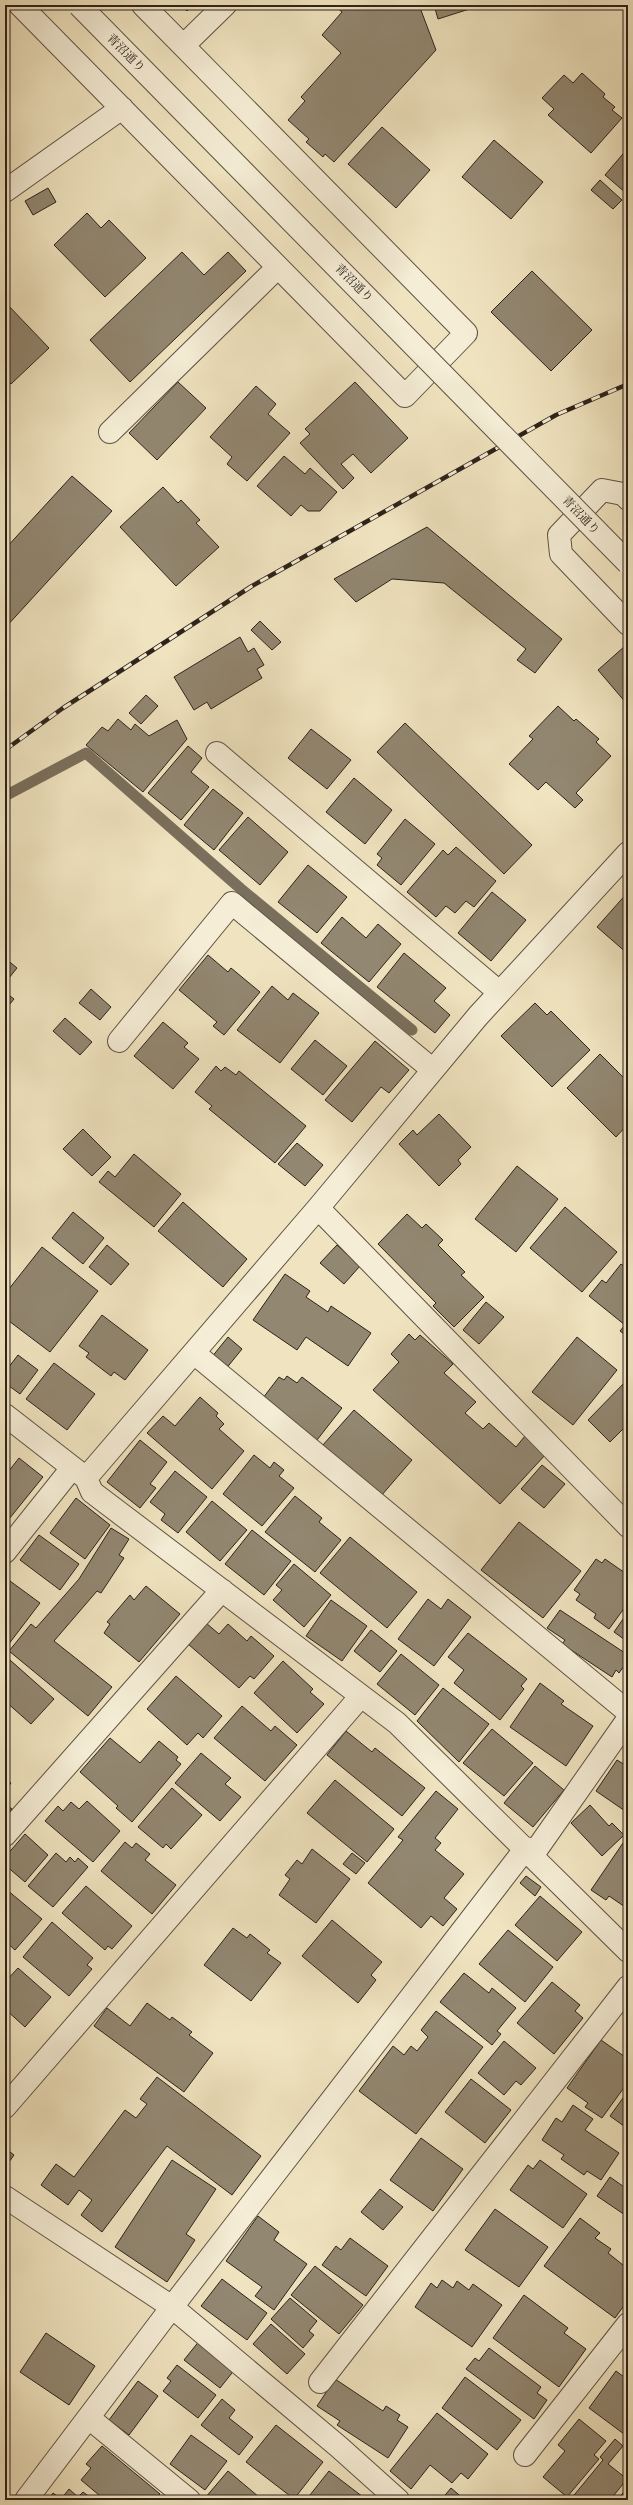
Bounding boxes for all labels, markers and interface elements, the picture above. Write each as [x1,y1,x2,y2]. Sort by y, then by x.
street label: 青沼通り [103,30,149,76]
street label: 青沼通り [331,260,377,306]
street label: 青沼通り [559,492,603,538]

